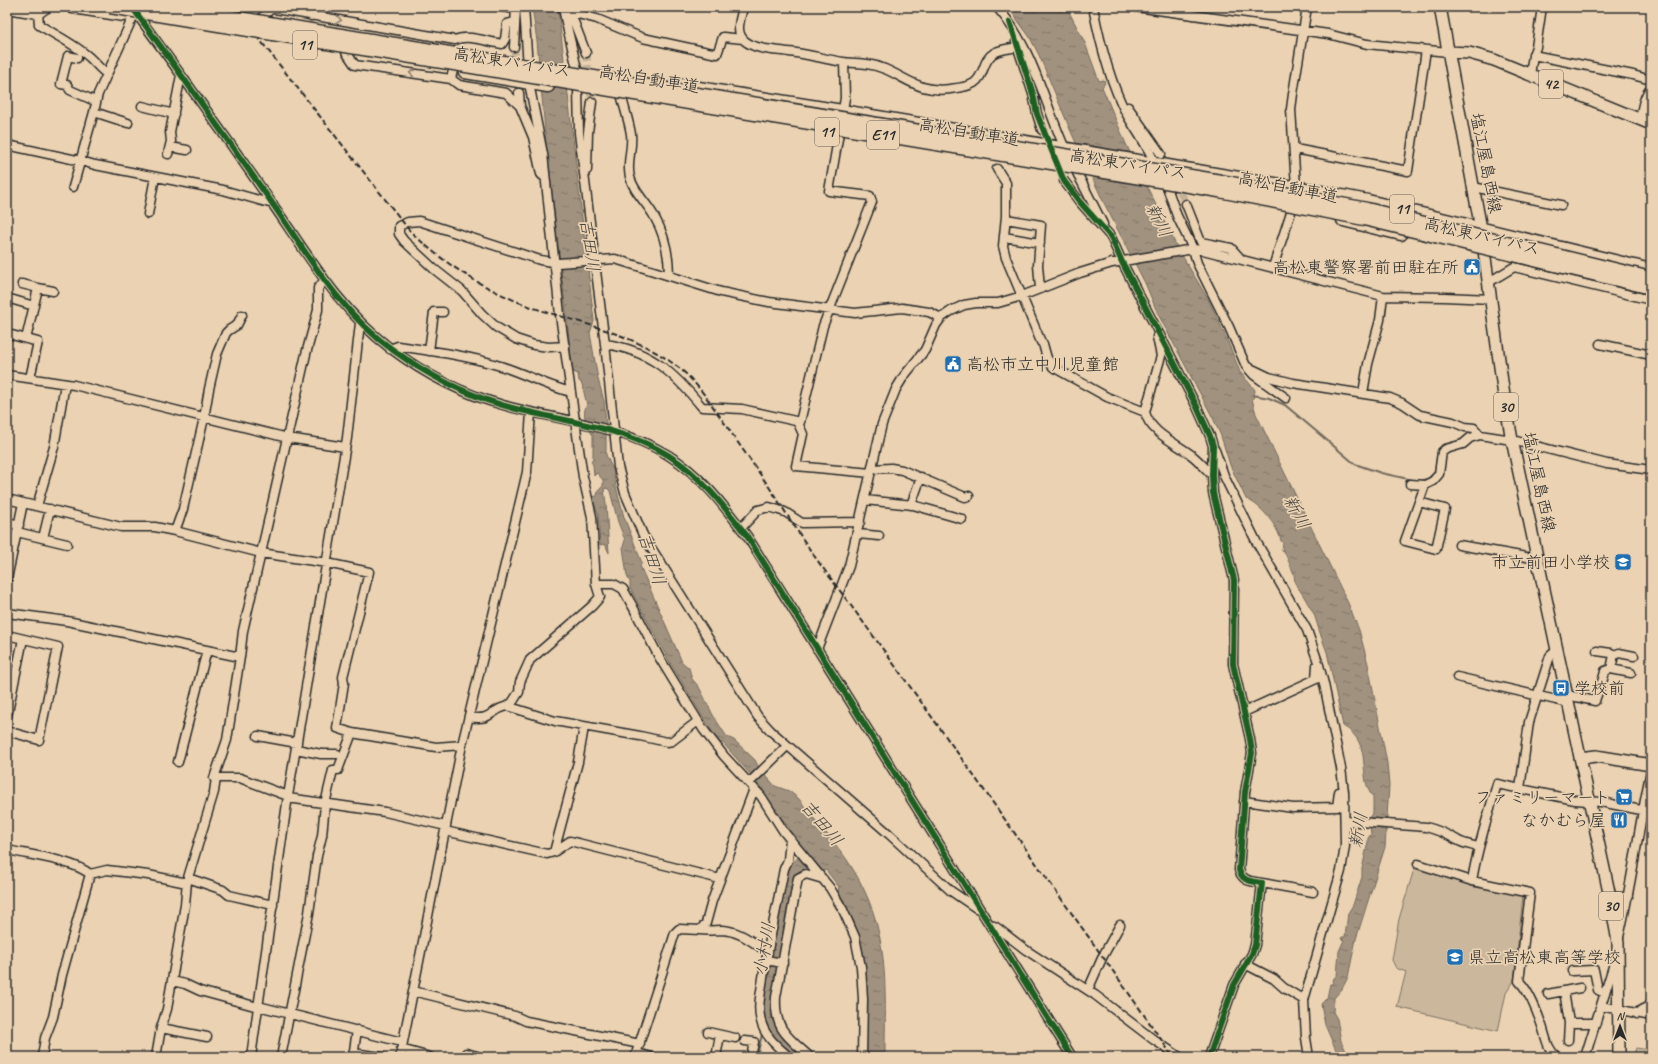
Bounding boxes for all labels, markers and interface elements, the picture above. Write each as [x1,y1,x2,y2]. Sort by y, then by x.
one-way arrow [336,15,342,24]
road number: 11 [293,31,317,59]
street label: 高松東バイパス [452,42,572,82]
street label: 高松自動車道 [597,61,701,97]
one-way arrow [409,70,415,78]
road number: 42 [1539,70,1563,98]
street label: 塩江屋島西線 [1466,111,1506,215]
street label: 高松自動車道 [917,114,1021,150]
road number: 11 [815,118,839,146]
road number: E11 [867,121,899,149]
street label: 高松東バイパス [1068,144,1188,184]
street label: 高松自動車道 [1236,167,1340,207]
road number: 11 [1390,195,1414,223]
water label: 新川 [1141,199,1177,241]
street label: 高松東バイパス [1422,212,1542,260]
water label: 吉田川 [575,217,605,273]
place label: 高松東警察署前田駐在所 [1272,257,1459,278]
public building icon: 高松東警察署前田駐在所 [1462,257,1482,277]
public building icon: 高松市立中川児童館 [943,354,963,374]
place label: 高松市立中川児童館 [966,354,1119,375]
road number: 30 [1494,393,1518,421]
street label: 塩江屋島西線 [1518,430,1560,534]
water label: 新川 [1279,491,1315,533]
water label: 吉田川 [634,530,670,588]
place label: 市立前田小学校 [1491,552,1610,573]
school or university icon: 市立前田小学校 [1613,552,1633,572]
bus stop icon: 学校前 [1551,678,1571,698]
place label: 学校前 [1574,678,1625,699]
place label: ファミリーマート [1475,787,1611,808]
supermarket icon: ファミリーマート [1614,787,1634,807]
water label: 吉田川 [796,795,848,851]
water label: 新川 [1344,810,1372,850]
place label: なかむら屋 [1521,810,1606,831]
restaurant icon: なかむら屋 [1609,810,1629,830]
road number: 30 [1599,892,1623,920]
water label: 小村川 [748,921,780,977]
school or university icon: 県立高松東高等学校 [1445,947,1465,967]
place label: 県立高松東高等学校 [1468,947,1621,968]
north arrow [1600,1006,1640,1046]
text: N [1617,1009,1626,1023]

